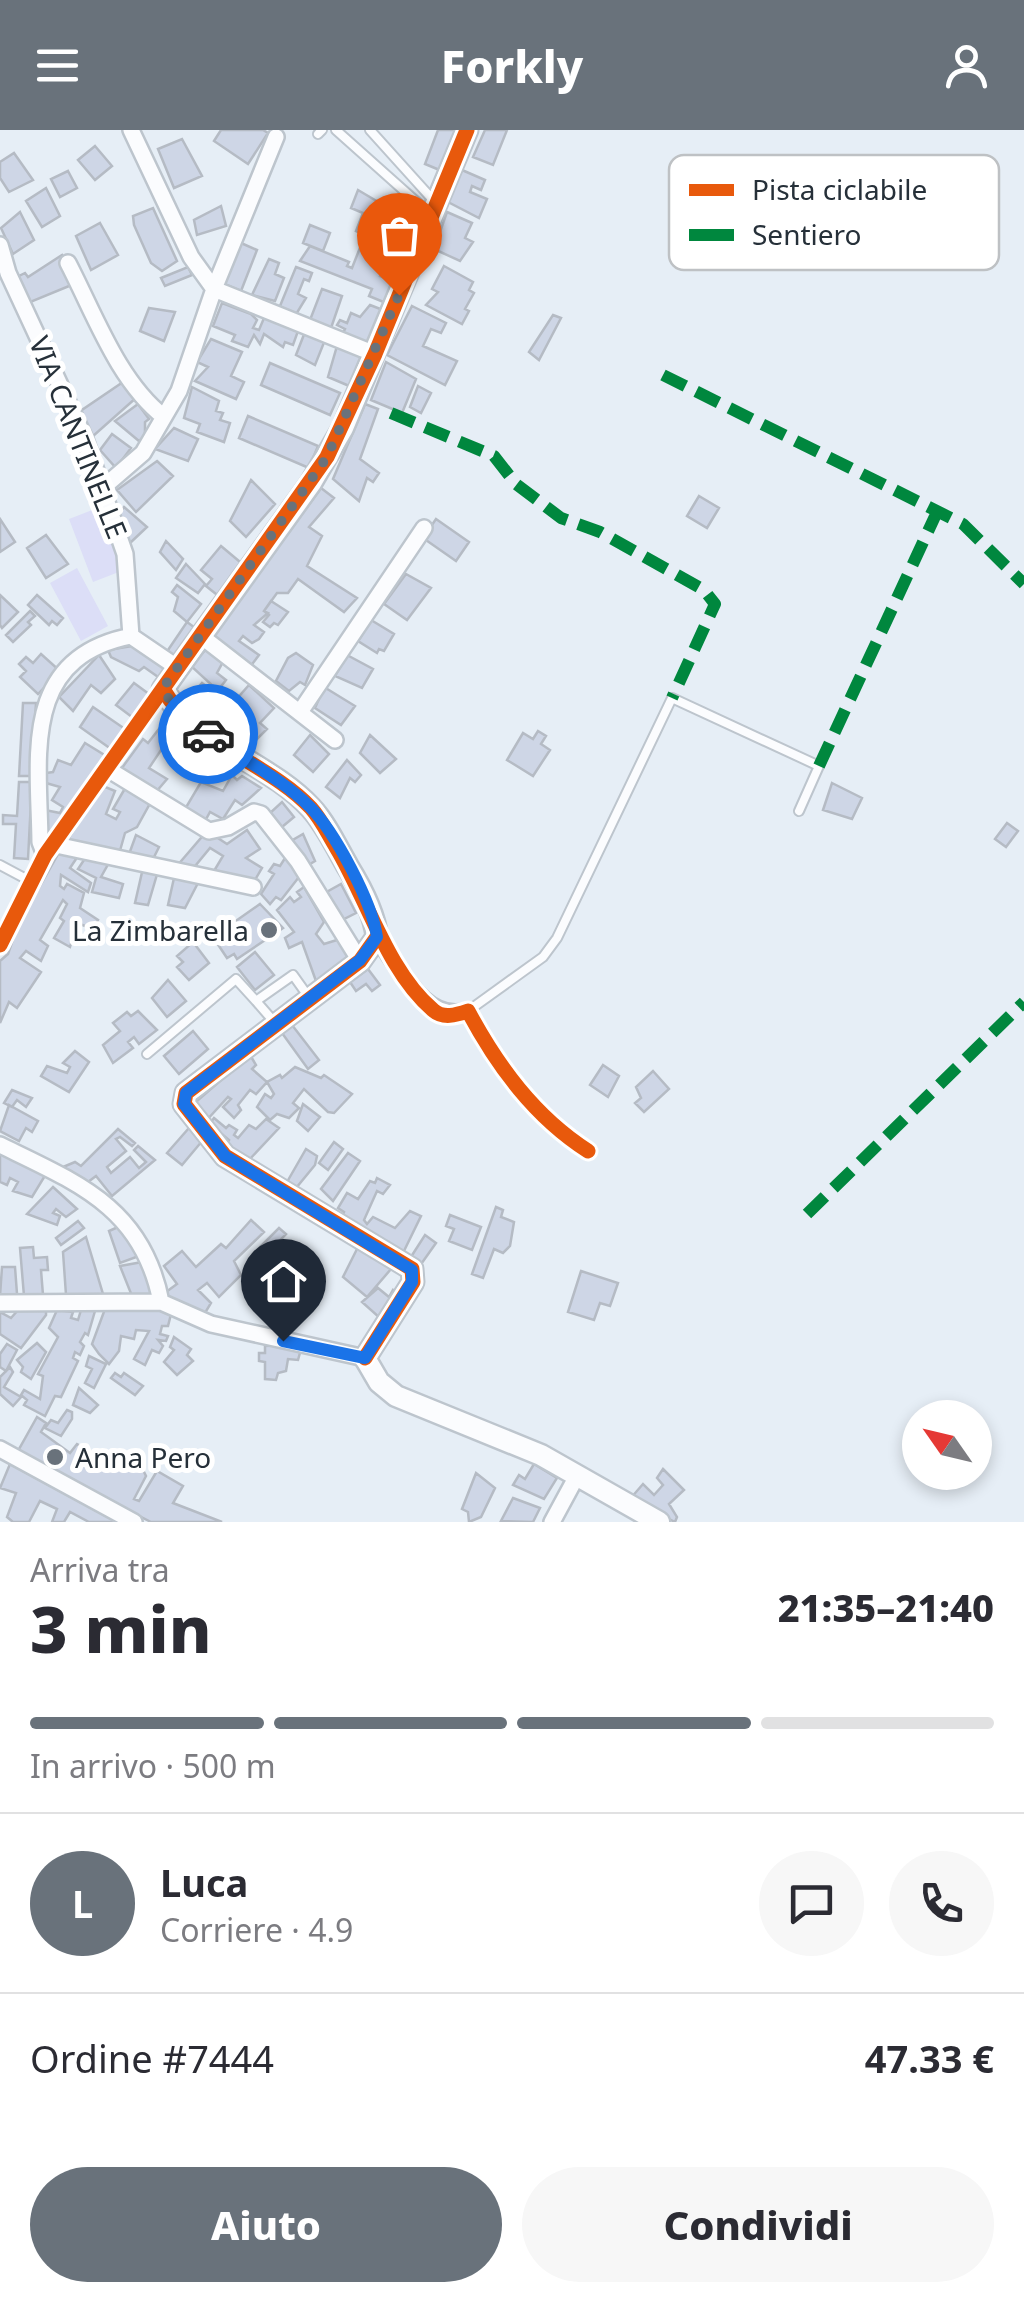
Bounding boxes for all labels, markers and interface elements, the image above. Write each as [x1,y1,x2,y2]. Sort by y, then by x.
text: Forkly [441,35,583,96]
icon: menu [30,38,85,93]
icon: person [939,38,994,93]
legend [669,155,999,270]
text: Pista ciclabile [752,170,927,208]
pin [357,193,442,296]
icon: bag [372,208,427,263]
text: Sentiero [752,215,862,253]
street label: VIA CANTINELLE [21,330,137,544]
courier [158,684,258,784]
icon: car [181,707,236,762]
place label: La Zimbarella [72,911,249,949]
marker: La Zimbarella [258,919,280,941]
pin [241,1239,326,1342]
icon: home [256,1254,311,1309]
north arrow [902,1400,992,1490]
map controls [902,1400,992,1490]
place label: Anna Pero [75,1438,211,1476]
marker: Anna Pero [44,1446,66,1468]
text: Arriva tra [30,1548,170,1591]
text: 21:35–21:40 [778,1581,994,1633]
text: 3 min [30,1584,212,1672]
text: In arrivo · 500 m [30,1744,276,1787]
button: chat [759,1851,864,1956]
button: phone [889,1851,994,1956]
text: Luca [160,1856,248,1908]
text: L [72,1877,93,1929]
text: Corriere · 4.9 [160,1908,353,1951]
text: Ordine #7444 [30,2032,274,2084]
text: 47.33 € [865,2032,994,2084]
button: Aiuto [30,2167,502,2282]
button: Condividi [522,2167,994,2282]

